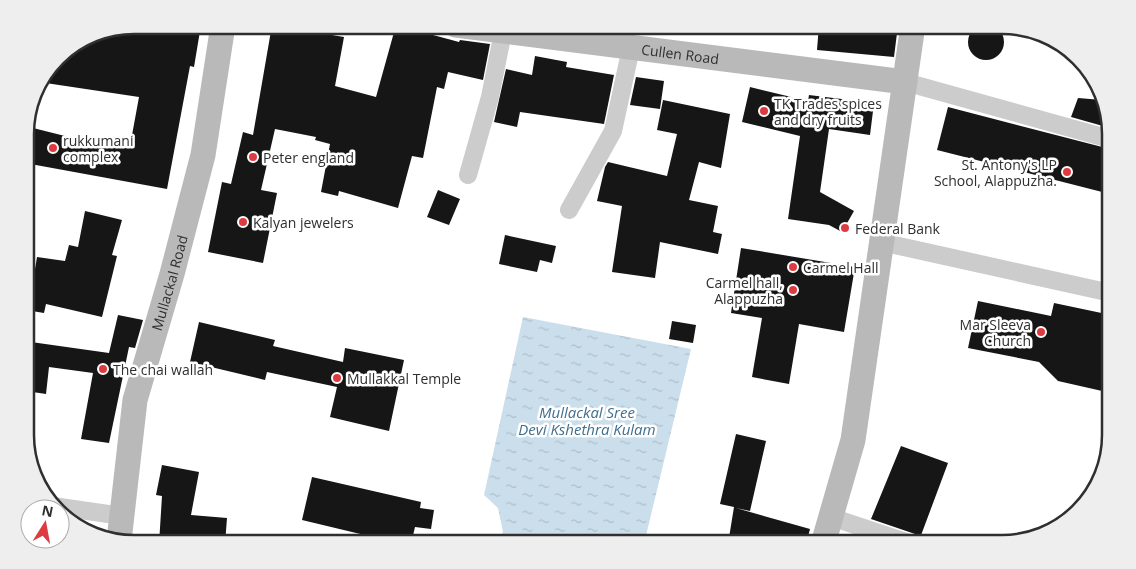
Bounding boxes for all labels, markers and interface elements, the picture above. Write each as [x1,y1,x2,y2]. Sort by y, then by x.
street label: Cullen Road [640,39,720,68]
place label: TK Trades spices and dry fruits [774,94,882,129]
marker: TK Trades spices and dry fruits [758,105,770,117]
place label: rukkumani complex [63,131,133,166]
marker: rukkumani complex [47,142,59,154]
place label: Peter england [263,148,354,167]
marker: Peter england [247,151,259,163]
place label: St. Antony's LP School, Alappuzha. [934,155,1057,190]
marker: St. Antony's LP School, Alappuzha. [1061,166,1073,178]
place label: Kalyan jewelers [253,213,354,232]
marker: Kalyan jewelers [237,216,249,228]
place label: Federal Bank [855,219,941,238]
marker: Federal Bank [839,222,851,234]
street label: Mullackal Road [146,233,191,333]
place label: Carmel Hall [803,258,878,277]
marker: Carmel Hall [787,261,799,273]
place label: Carmel hall, Alappuzha [706,273,783,308]
marker: Carmel hall, Alappuzha [787,284,799,296]
place label: Mar Sleeva Church [960,315,1031,350]
marker: Mar Sleeva Church [1035,326,1047,338]
place label: The chai wallah [113,360,213,379]
marker: The chai wallah [97,363,109,375]
place label: Mullakkal Temple [347,369,461,388]
marker: Mullakkal Temple [331,372,343,384]
water label: Mullackal Sree Devi Kshethra Kulam [518,402,656,439]
north arrow [20,499,70,549]
text: N [40,500,55,521]

